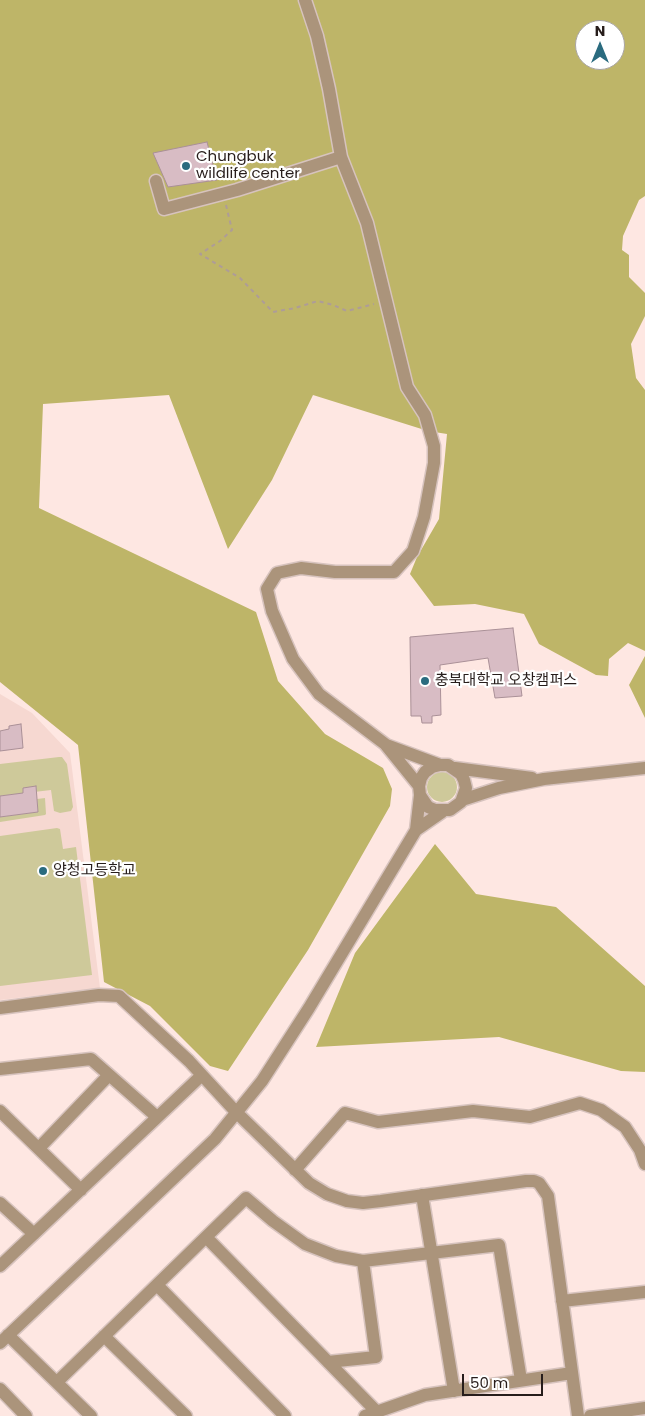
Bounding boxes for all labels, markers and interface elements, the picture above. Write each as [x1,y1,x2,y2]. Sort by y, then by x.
north arrow [575,20,625,70]
text: N [595,21,605,41]
place label: Chungbuk wildlife center [196,148,300,183]
marker: Chungbuk wildlife center [180,160,192,172]
place label: 충북대학교 오창캠퍼스 [435,672,577,690]
marker: 충북대학교 오창캠퍼스 [419,675,431,687]
place label: 양청고등학교 [53,862,136,880]
marker: 양청고등학교 [37,865,49,877]
scale bar [465,1364,546,1396]
text: 50 m [470,1372,508,1393]

